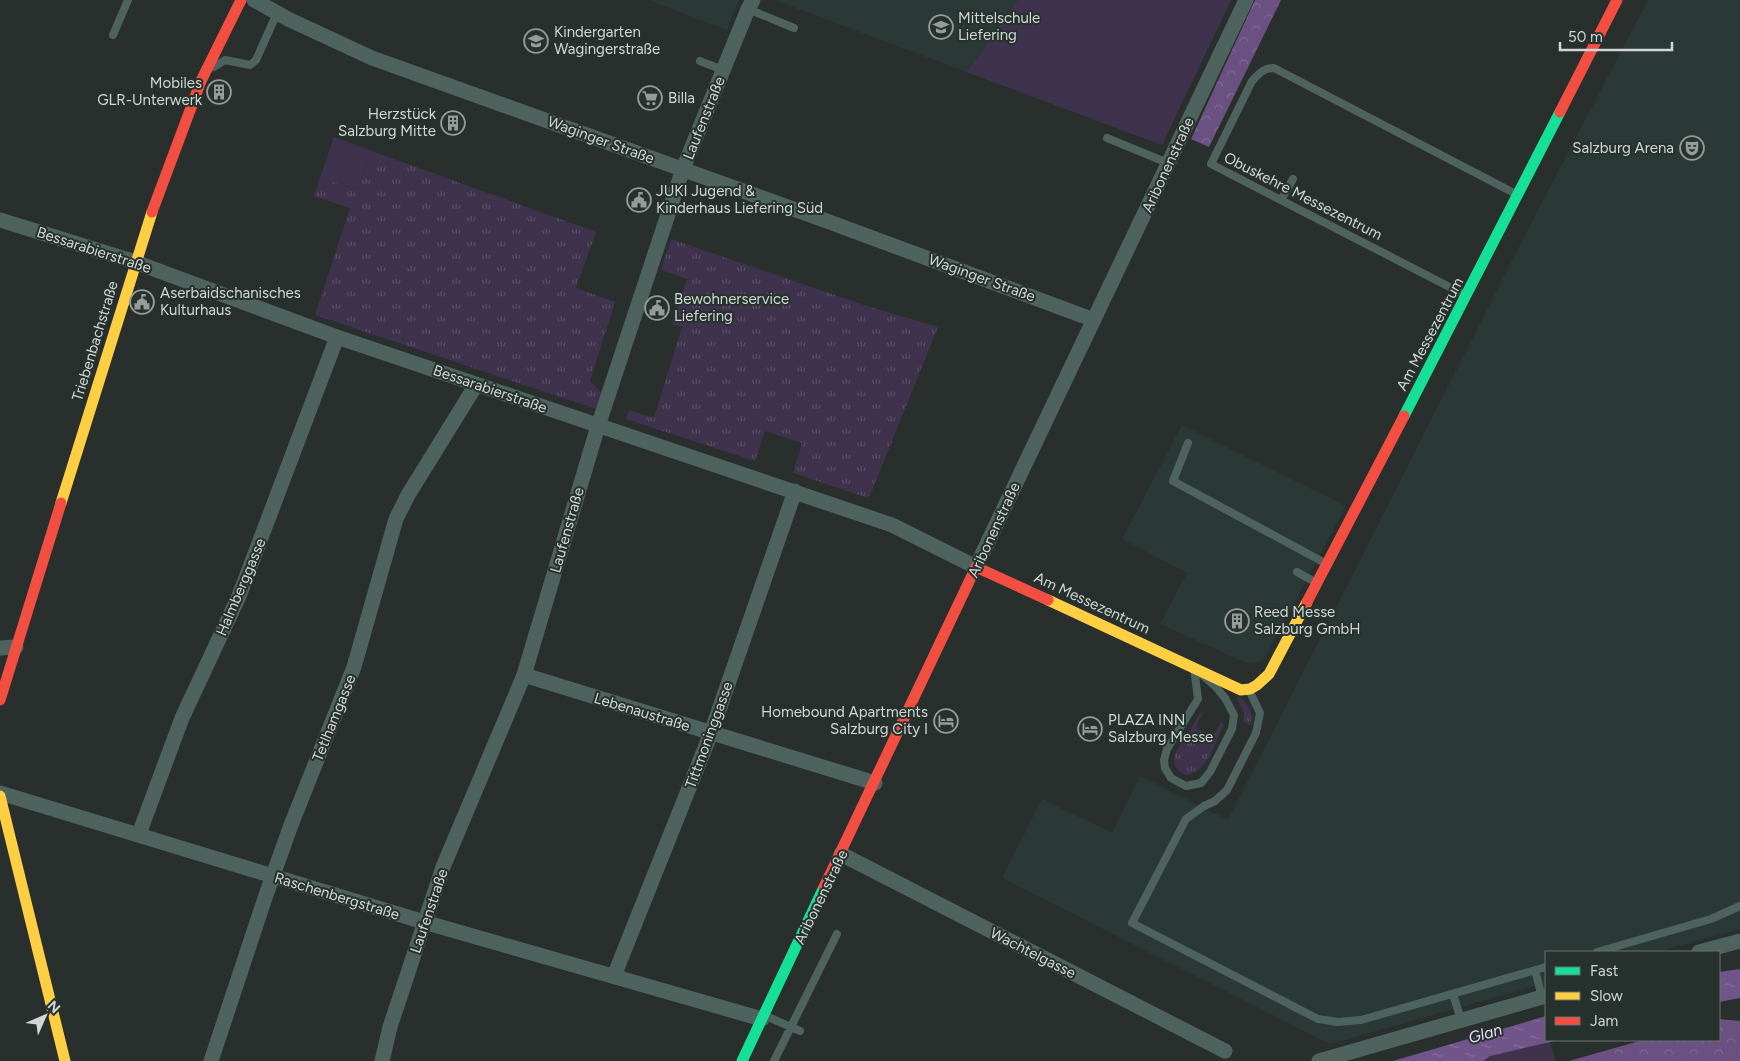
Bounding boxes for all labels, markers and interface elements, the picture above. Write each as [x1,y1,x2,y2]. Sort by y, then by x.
place label: Mittelschule Liefering [958,9,1040,44]
school or university icon: Mittelschule Liefering [928,14,954,40]
scale bar [1560,20,1672,52]
place label: Kindergarten Wagingerstraße [554,23,660,58]
school or university icon: Kindergarten Wagingerstraße [523,28,549,54]
text: 50 m [1568,28,1603,46]
place label: Mobiles GLR-Unterwerk [97,74,203,109]
street label: Laufenstraße [679,74,729,162]
building icon: Mobiles GLR-Unterwerk [206,79,232,105]
supermarket icon: Billa [637,85,663,111]
place label: Billa [668,89,695,107]
place label: Herzstück Salzburg Mitte [338,105,437,140]
building icon: Herzstück Salzburg Mitte [440,110,466,136]
street label: Waginger Straße [545,112,657,168]
street label: Aribonenstraße [1138,114,1198,216]
theatre icon: Salzburg Arena [1679,135,1705,161]
place label: Salzburg Arena [1572,139,1674,157]
street label: Obuskehre Messezentrum [1221,148,1385,244]
place label: JUKI Jugend & Kinderhaus Liefering Süd [656,182,823,217]
public building icon: JUKI Jugend & Kinderhaus Liefering Süd [626,187,652,213]
street label: Bessarabierstraße [35,223,153,277]
street label: Waginger Straße [926,250,1038,306]
street label: Am Messezentrum [1393,274,1467,394]
street label: Triebenbachstraße [68,279,122,403]
place label: Aserbaidschanisches Kulturhaus [160,284,301,319]
public building icon: Aserbaidschanisches Kulturhaus [129,289,155,315]
place label: Bewohnerservice Liefering [674,290,789,325]
public building icon: Bewohnerservice Liefering [644,295,670,321]
street label: Bessarabierstraße [431,361,549,417]
street label: Aribonenstraße [964,479,1024,581]
street label: Laufenstraße [546,485,588,575]
street label: Halmberggasse [212,535,270,639]
street label: Am Messezentrum [1031,568,1153,638]
place label: Reed Messe Salzburg GmbH [1254,603,1361,638]
building icon: Reed Messe Salzburg GmbH [1224,608,1250,634]
street label: Tetlhamgasse [308,672,360,764]
street label: Tittmoninggasse [681,679,737,791]
street label: Lebenaustraße [592,689,692,735]
place label: Homebound Apartments Salzburg City I [761,703,928,738]
hotel icon: Homebound Apartments Salzburg City I [933,708,959,734]
place label: PLAZA INN Salzburg Messe [1108,711,1213,746]
hotel icon: PLAZA INN Salzburg Messe [1077,716,1103,742]
street label: Aribonenstraße [790,847,852,947]
street label: Laufenstraße [406,867,452,955]
street label: Raschenbergstraße [272,868,402,924]
street label: Wachtelgasse [987,924,1079,982]
legend [1545,951,1720,1041]
text: Fast [1590,962,1619,980]
text: Slow [1590,987,1623,1005]
north arrow [20,991,70,1041]
text: N [44,997,64,1017]
text: Jam [1590,1012,1618,1030]
water label: Glan [1466,1020,1504,1047]

